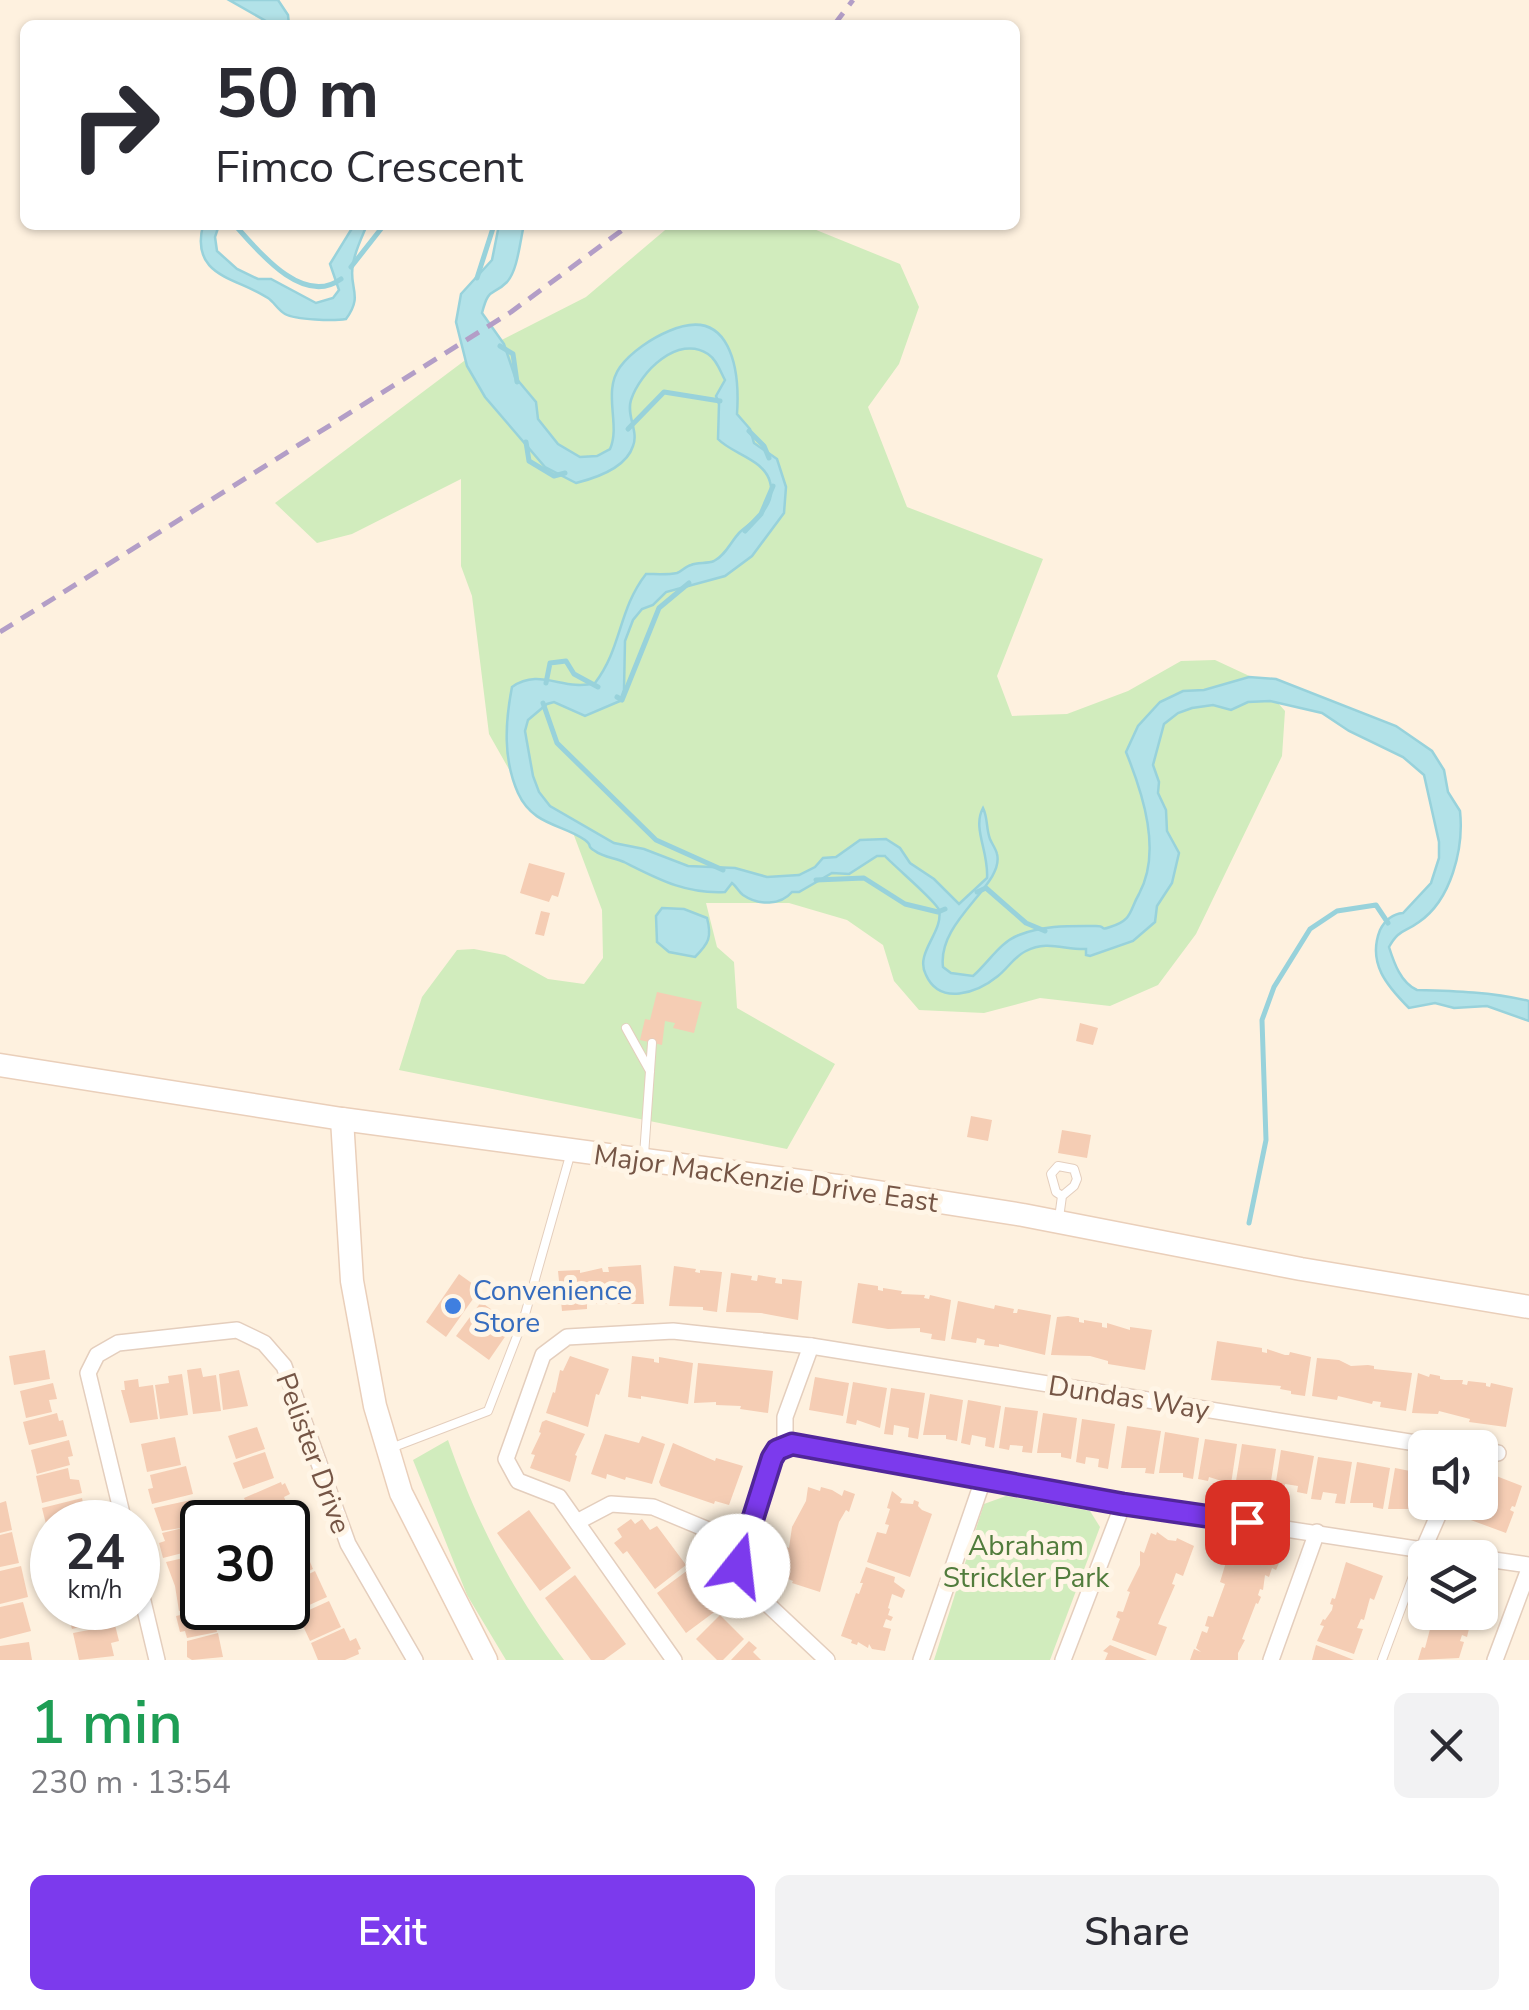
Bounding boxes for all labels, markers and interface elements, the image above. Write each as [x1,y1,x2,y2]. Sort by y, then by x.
text: 50 m [215,46,379,142]
icon: right [50,60,180,190]
text: Fimco Crescent [215,137,523,198]
street label: Major MacKenzie Drive East [591,1136,941,1222]
place label: Convenience Store [473,1272,632,1342]
marker: Convenience Store [442,1295,464,1317]
street label: Dundas Way [1046,1367,1213,1430]
street label: Pelister Drive [266,1368,360,1539]
map controls [1408,1430,1498,1630]
button: sound [1408,1430,1498,1520]
pin [1205,1480,1290,1565]
icon: arrive [1220,1495,1275,1550]
speed limit sign: 30 [180,1500,310,1630]
position arrow [686,1514,790,1618]
text: 24 [65,1518,125,1587]
park label: Abraham Strickler Park [943,1527,1110,1597]
button: layers [1408,1540,1498,1630]
text: km/h [67,1573,123,1607]
text: 1 min [30,1682,183,1764]
button: close [1394,1693,1499,1798]
text: 230 m · 13:54 [30,1761,231,1804]
button: Exit [30,1875,755,1990]
button: Share [775,1875,1499,1990]

